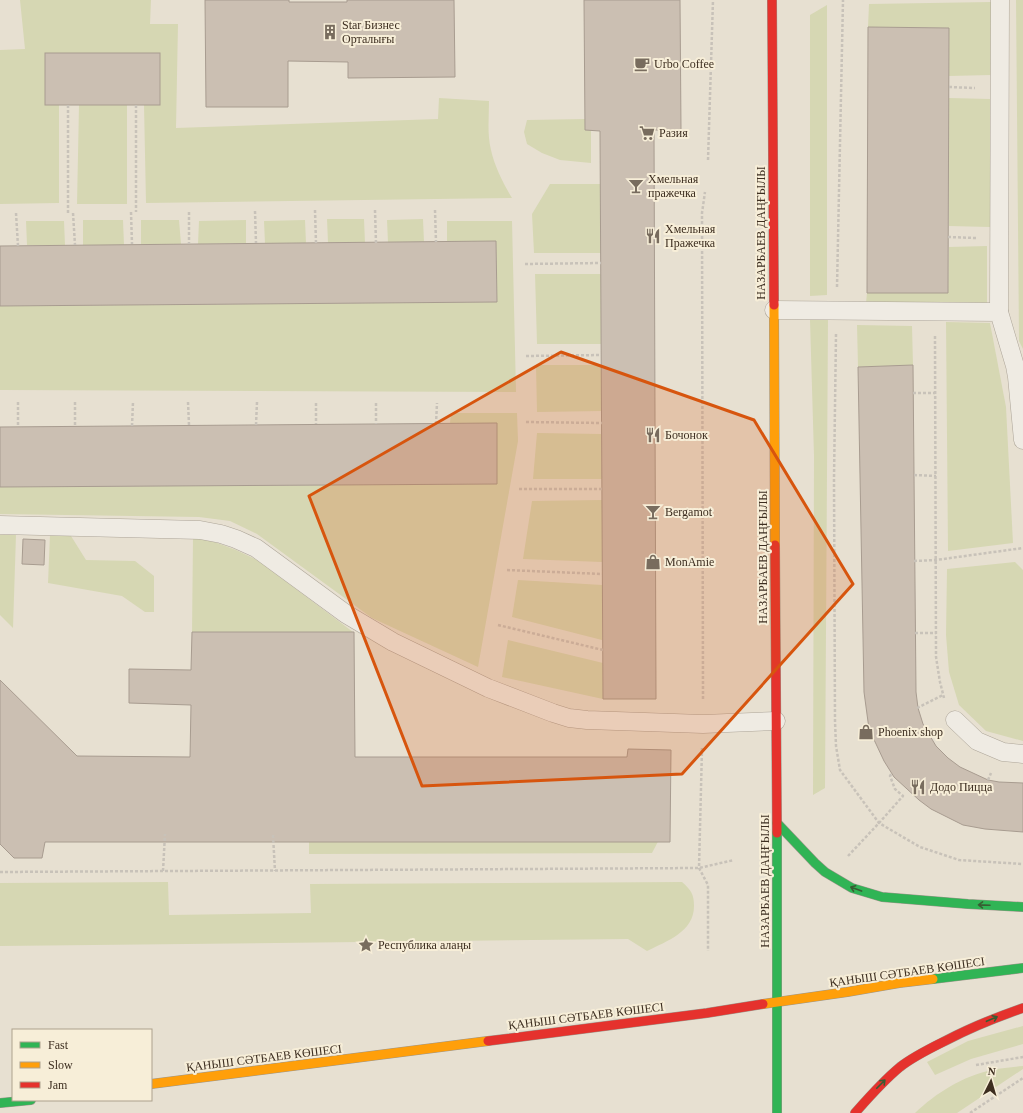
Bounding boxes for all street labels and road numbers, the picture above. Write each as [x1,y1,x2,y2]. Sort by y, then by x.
street label: НАЗАРБАЕВ ДАҢҒЫЛЫ [754,166,768,300]
street label: НАЗАРБАЕВ ДАҢҒЫЛЫ [756,490,770,624]
street label: НАЗАРБАЕВ ДАҢҒЫЛЫ [758,814,772,948]
street label: ҚАНЫШ СӘТБАЕВ КӨШЕСІ [828,954,986,990]
street label: ҚАНЫШ СӘТБАЕВ КӨШЕСІ [507,1000,665,1032]
street label: ҚАНЫШ СӘТБАЕВ КӨШЕСІ [185,1042,343,1074]

